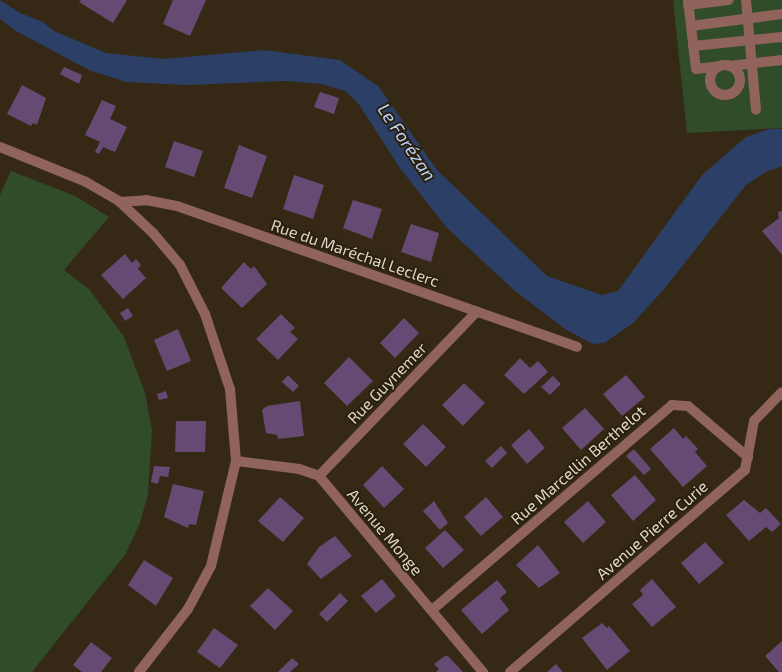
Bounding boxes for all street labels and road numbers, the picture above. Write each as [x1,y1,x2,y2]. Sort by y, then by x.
street label: Rue du Maréchal Leclerc [268,215,442,291]
street label: Rue Guynemer [343,338,431,428]
street label: Rue Marcellin Berthelot [507,401,649,529]
street label: Avenue Pierre Curie [592,476,712,584]
street label: Avenue Monge [343,485,427,579]

